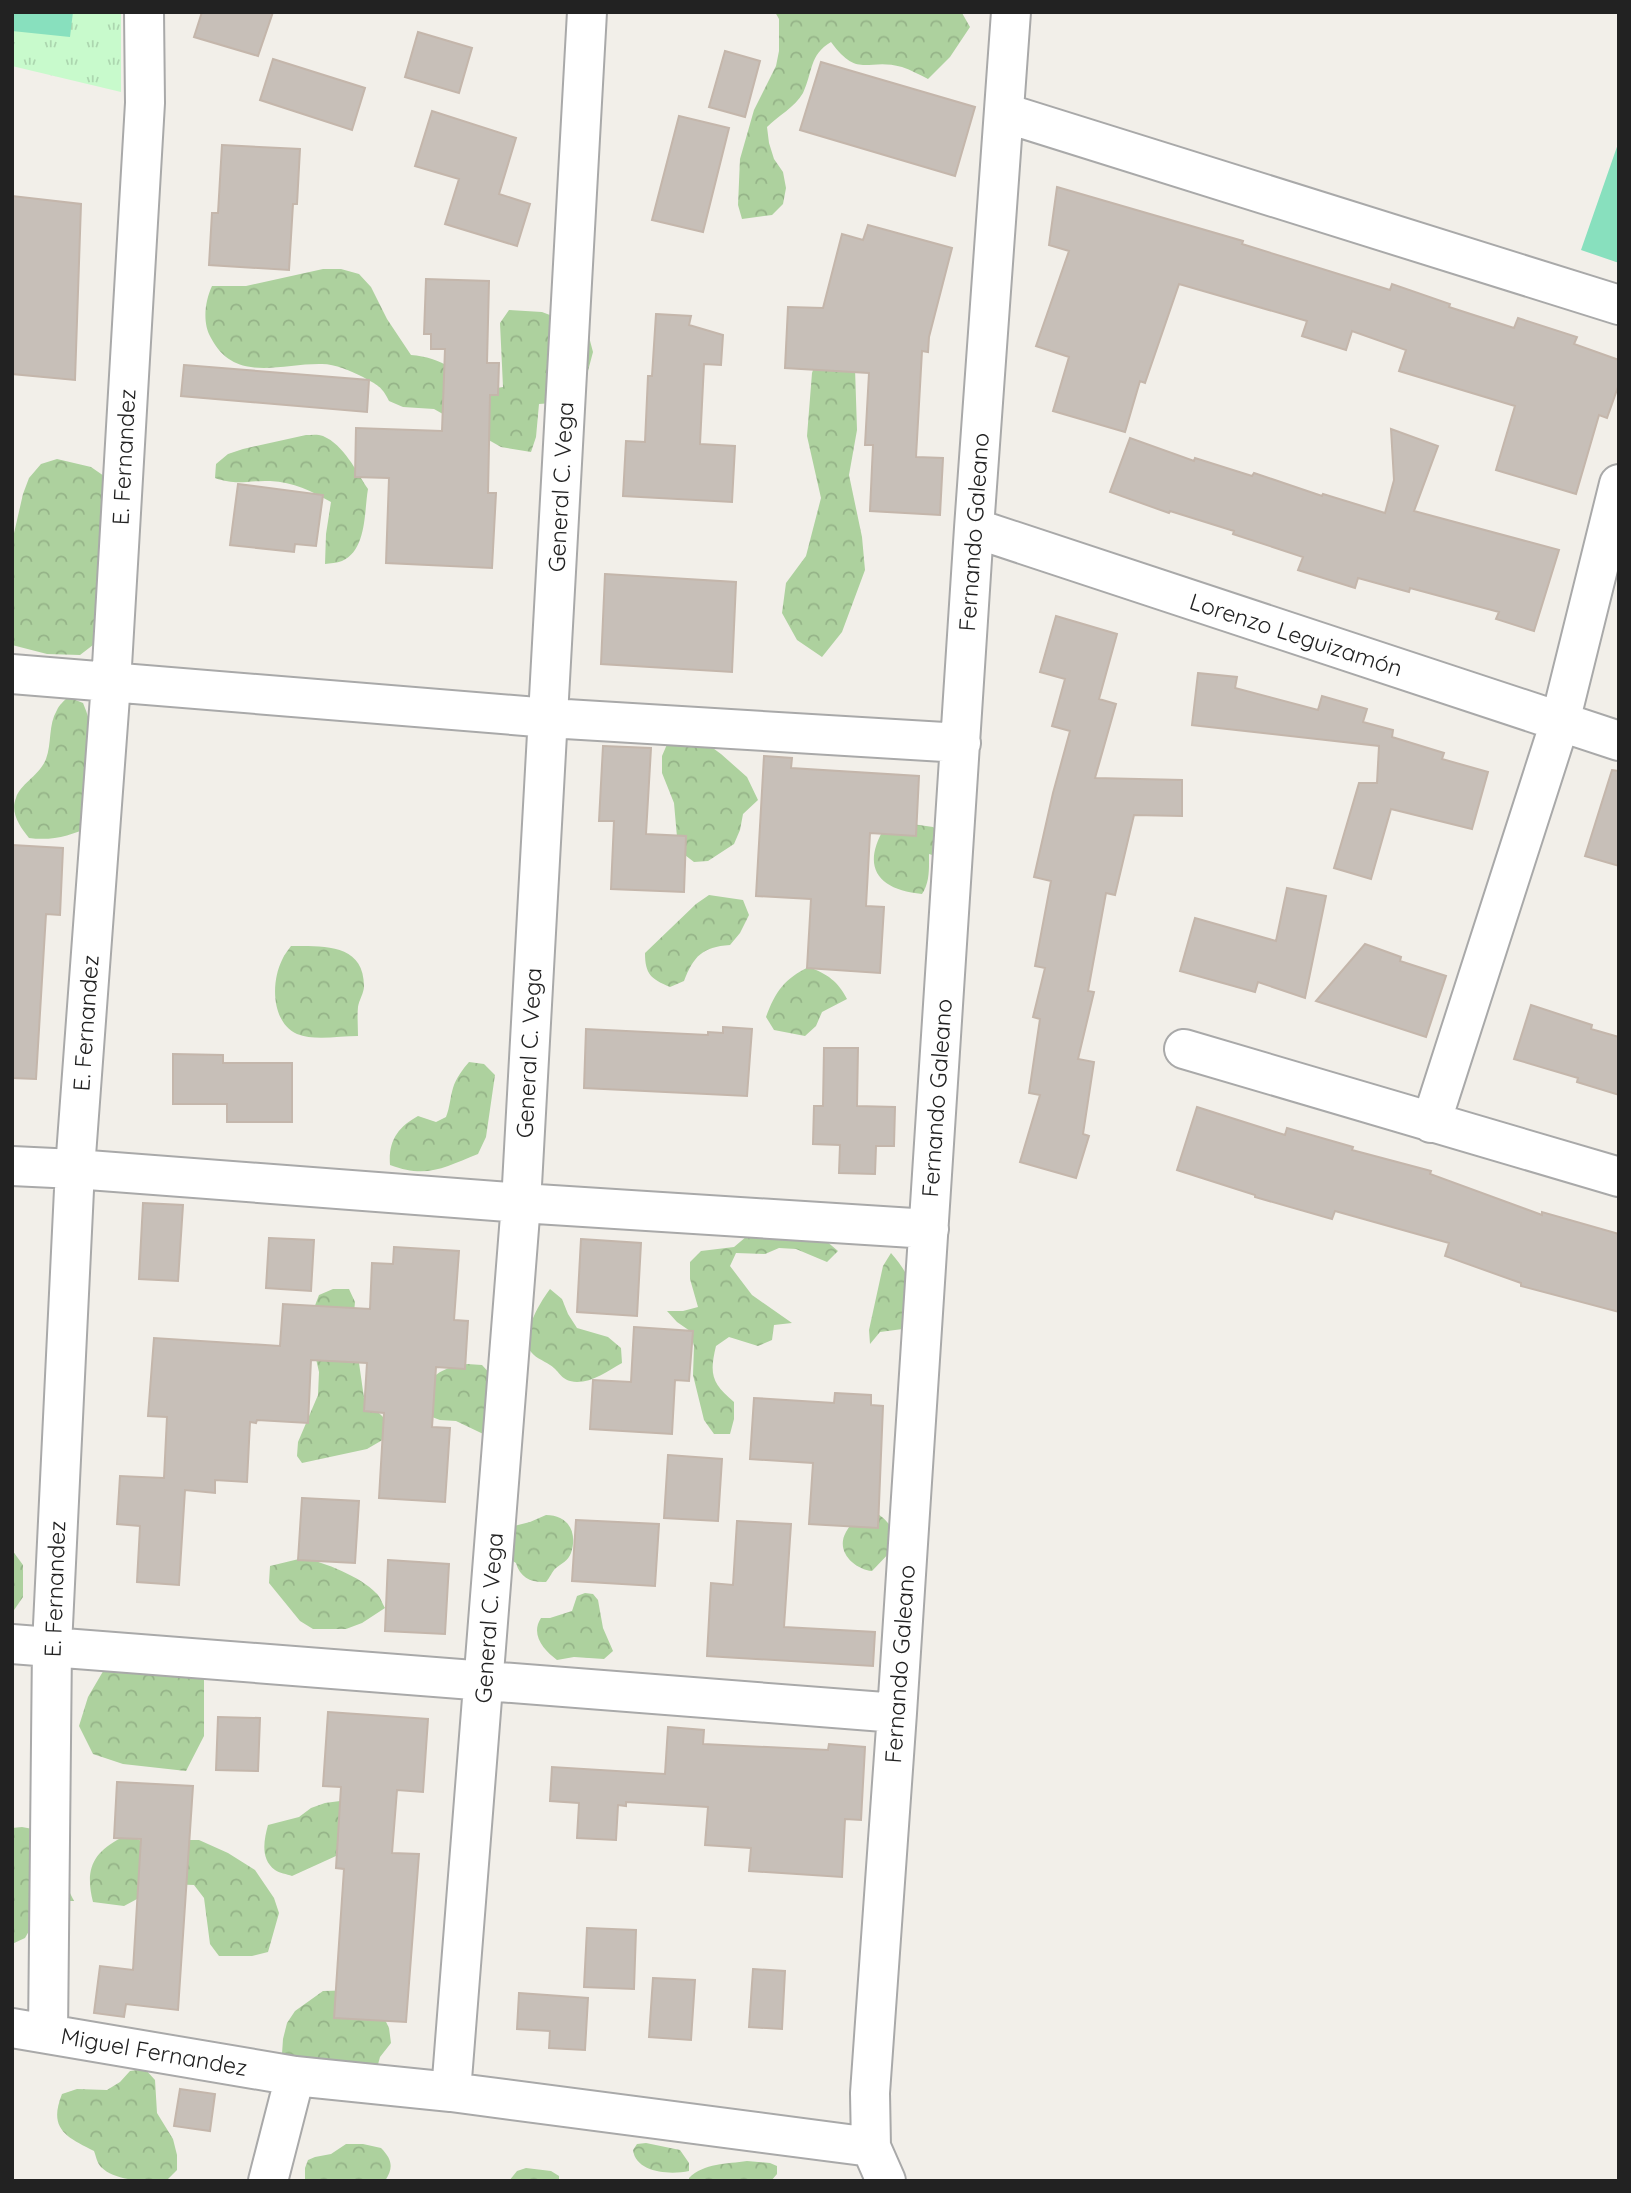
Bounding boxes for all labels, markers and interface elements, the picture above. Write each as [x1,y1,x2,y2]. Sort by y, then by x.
street label: E. Fernandez [105,388,142,526]
street label: General C. Vega [542,401,579,573]
street label: Fernando Galeano [952,432,995,632]
street label: Lorenzo Leguizamón [1186,586,1406,683]
street label: E. Fernandez [66,954,105,1092]
street label: General C. Vega [510,967,547,1139]
street label: Fernando Galeano [915,998,958,1198]
street label: E. Fernandez [38,1520,71,1658]
street label: General C. Vega [468,1532,509,1704]
street label: Fernando Galeano [878,1564,921,1764]
street label: Miguel Fernandez [59,2021,250,2082]

